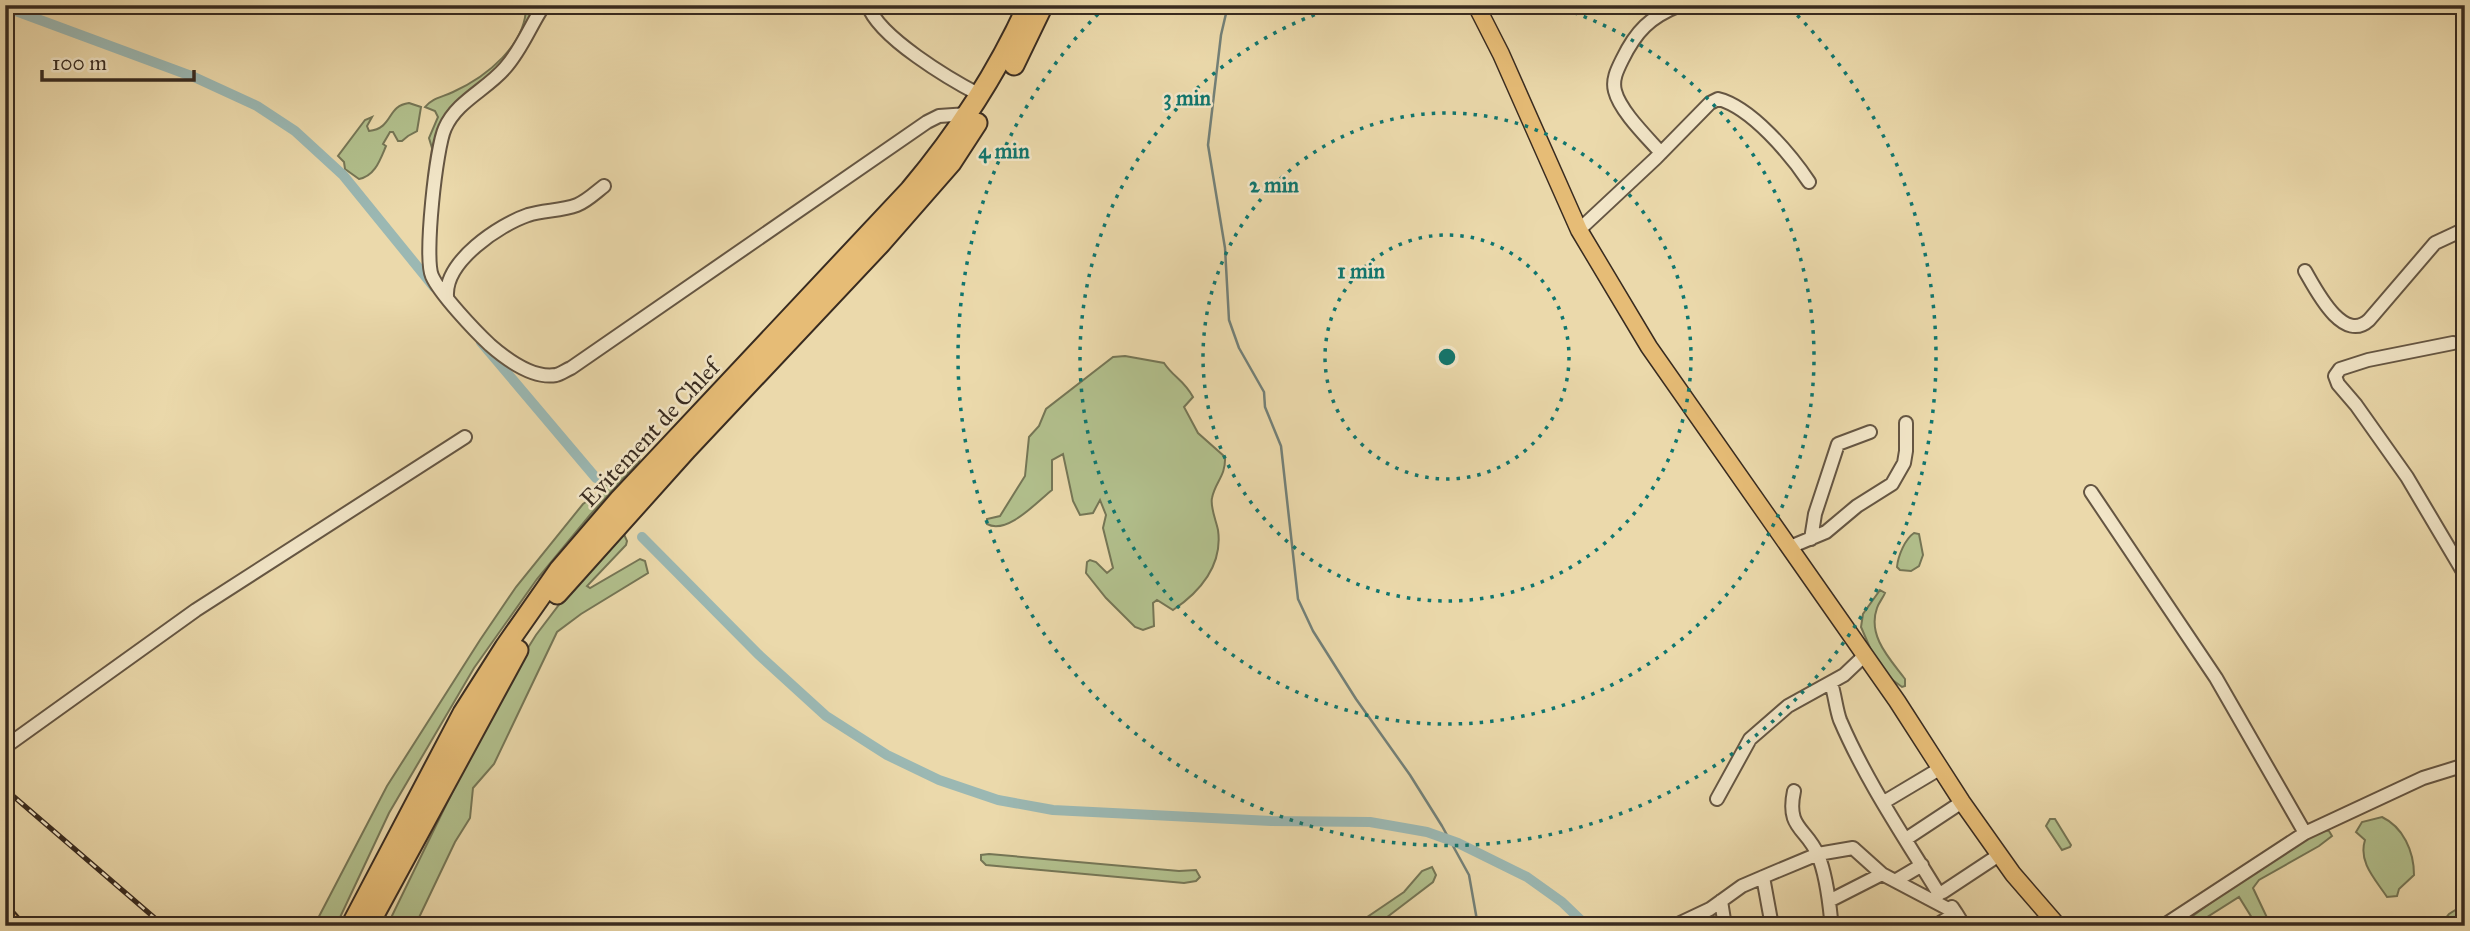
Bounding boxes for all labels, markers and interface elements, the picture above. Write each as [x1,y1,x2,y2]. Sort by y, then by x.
scale bar [42,38,194,82]
text: 100 m [52,50,107,76]
text: 3 min [1163,85,1211,111]
text: 4 min [978,138,1030,164]
text: 2 min [1249,172,1299,198]
text: 1 min [1337,258,1385,284]
centre of rings [1435,345,1459,369]
street label: Evitement de Chlef [574,350,729,513]

